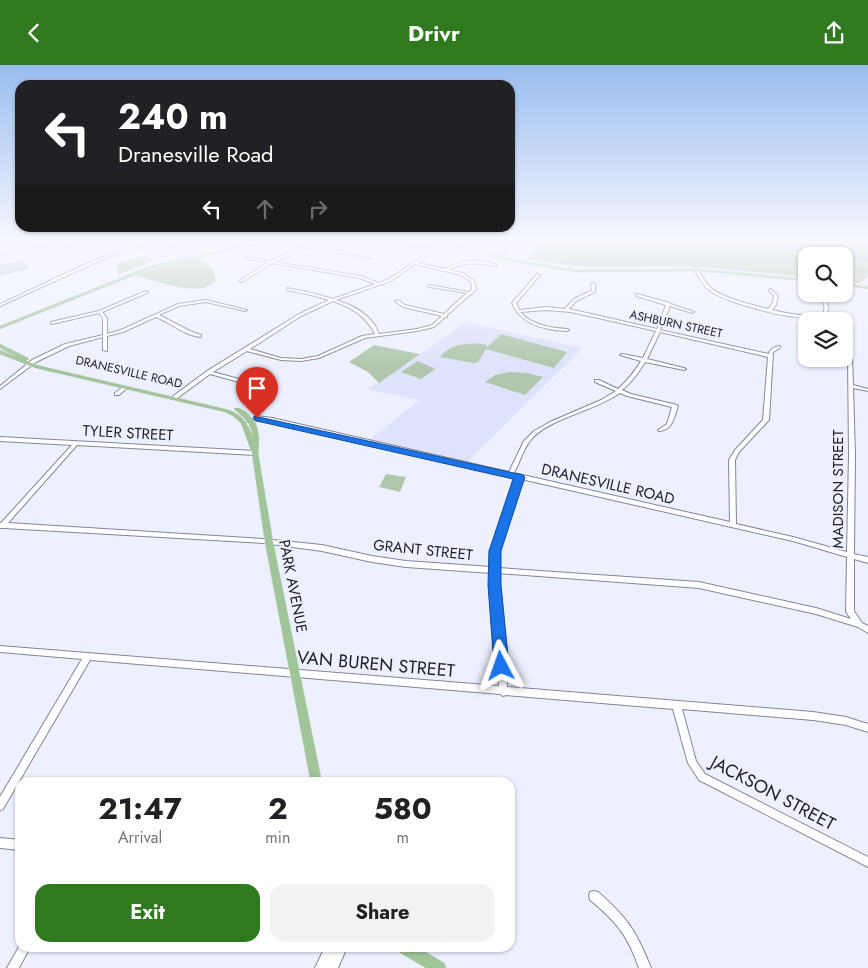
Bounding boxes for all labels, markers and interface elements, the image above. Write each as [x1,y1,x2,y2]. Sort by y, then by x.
text: Drivr [408,17,460,49]
icon: back [20,19,48,47]
icon: share [820,19,848,47]
text: 240 m [118,92,228,142]
icon: left [35,100,100,165]
text: Dranesville Road [118,138,274,170]
icon: left [198,195,226,223]
icon: ahead [251,195,279,223]
icon: right [304,195,332,223]
map controls [798,247,853,367]
button: search [798,247,853,302]
street label: ASHBURN STREET [628,305,725,343]
button: layers [798,312,853,367]
street label: DRANESVILLE ROAD [74,351,184,393]
pin [236,367,278,418]
icon: arrive [243,374,271,402]
street label: TYLER STREET [82,420,174,446]
street label: MADISON STREET [827,429,849,549]
street label: DRANESVILLE ROAD [539,458,677,510]
street label: GRANT STREET [372,534,474,566]
street label: PARK AVENUE [273,538,313,634]
position arrow [474,639,526,691]
street label: VAN BUREN STREET [296,644,457,684]
street label: JACKSON STREET [704,748,841,837]
text: 21:47 [98,787,182,830]
text: 2 [268,787,288,830]
text: 580 [374,787,432,830]
text: Arrival [118,826,162,849]
text: min [265,826,290,849]
text: m [396,826,409,849]
button: Exit [35,884,260,942]
button: Share [270,884,495,942]

